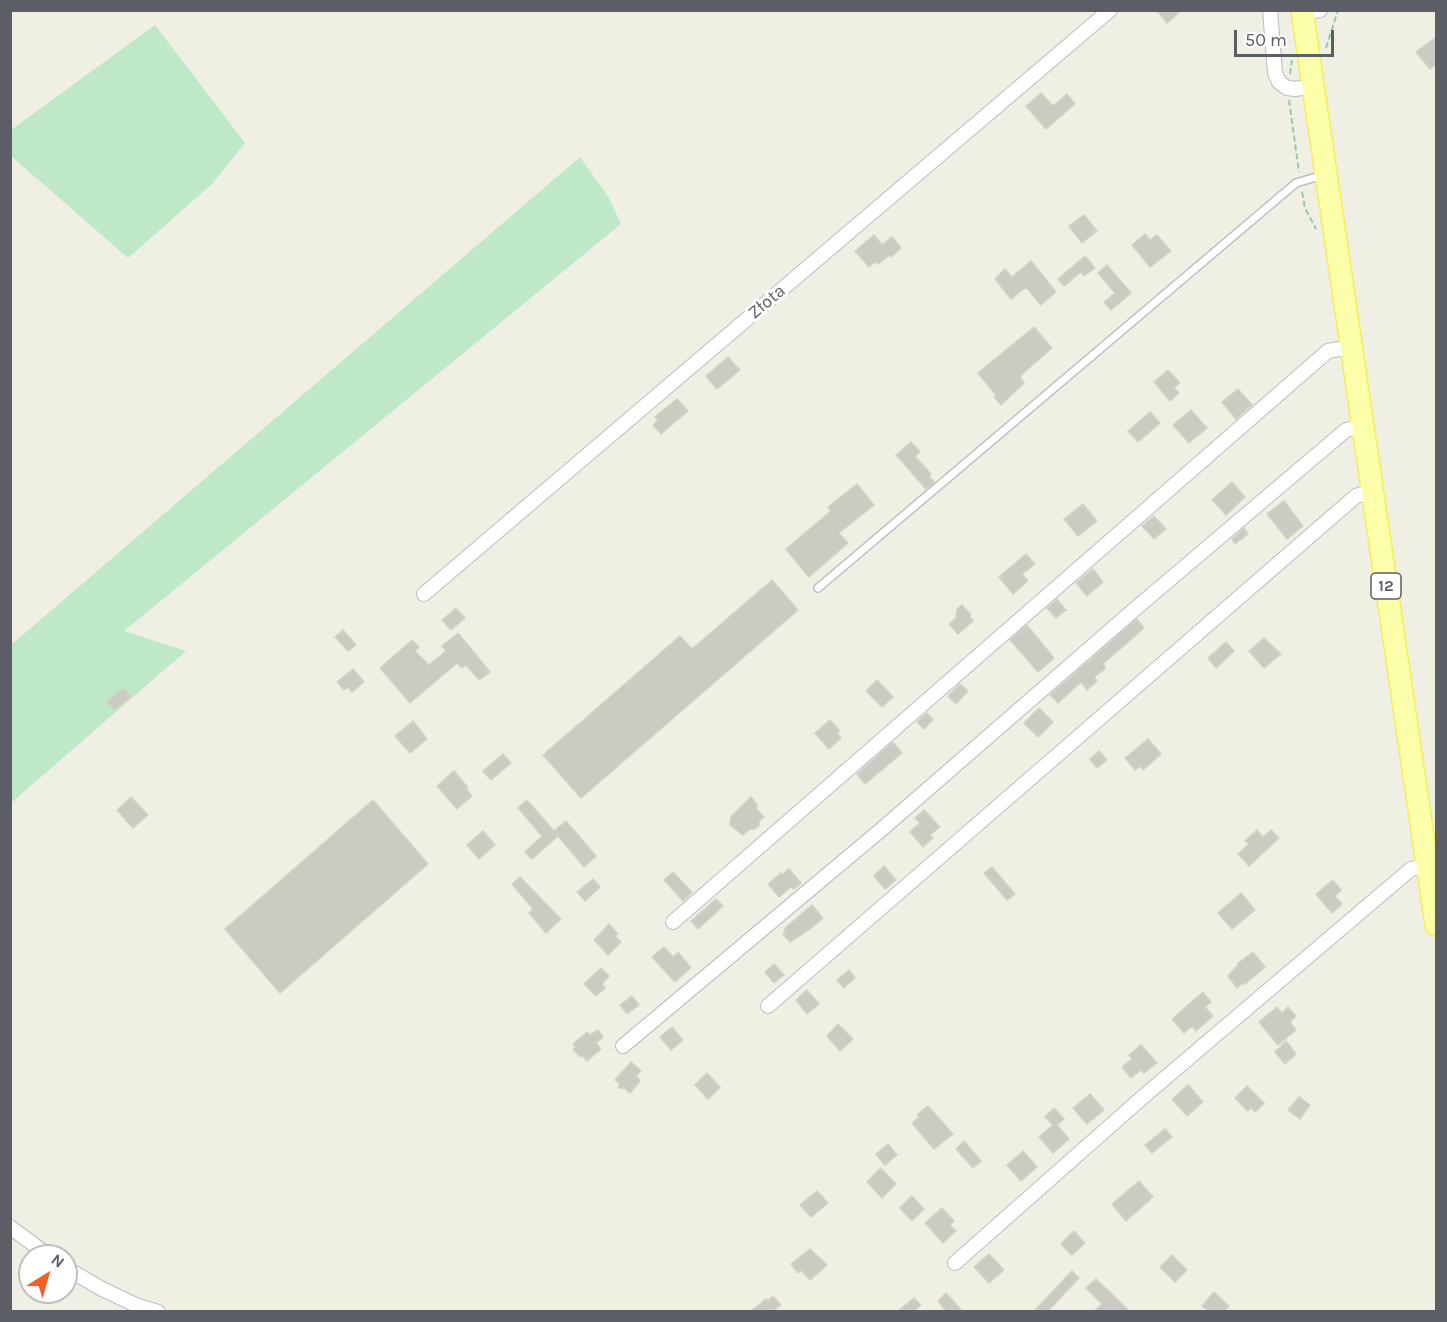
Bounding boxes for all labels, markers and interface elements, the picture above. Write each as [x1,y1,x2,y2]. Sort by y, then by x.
scale bar [1237,18,1338,56]
text: 50 m [1245,29,1287,51]
street label: Złota [744,280,790,324]
road number: 12 [1371,573,1401,599]
north arrow [18,1244,78,1304]
text: N [48,1250,68,1272]

